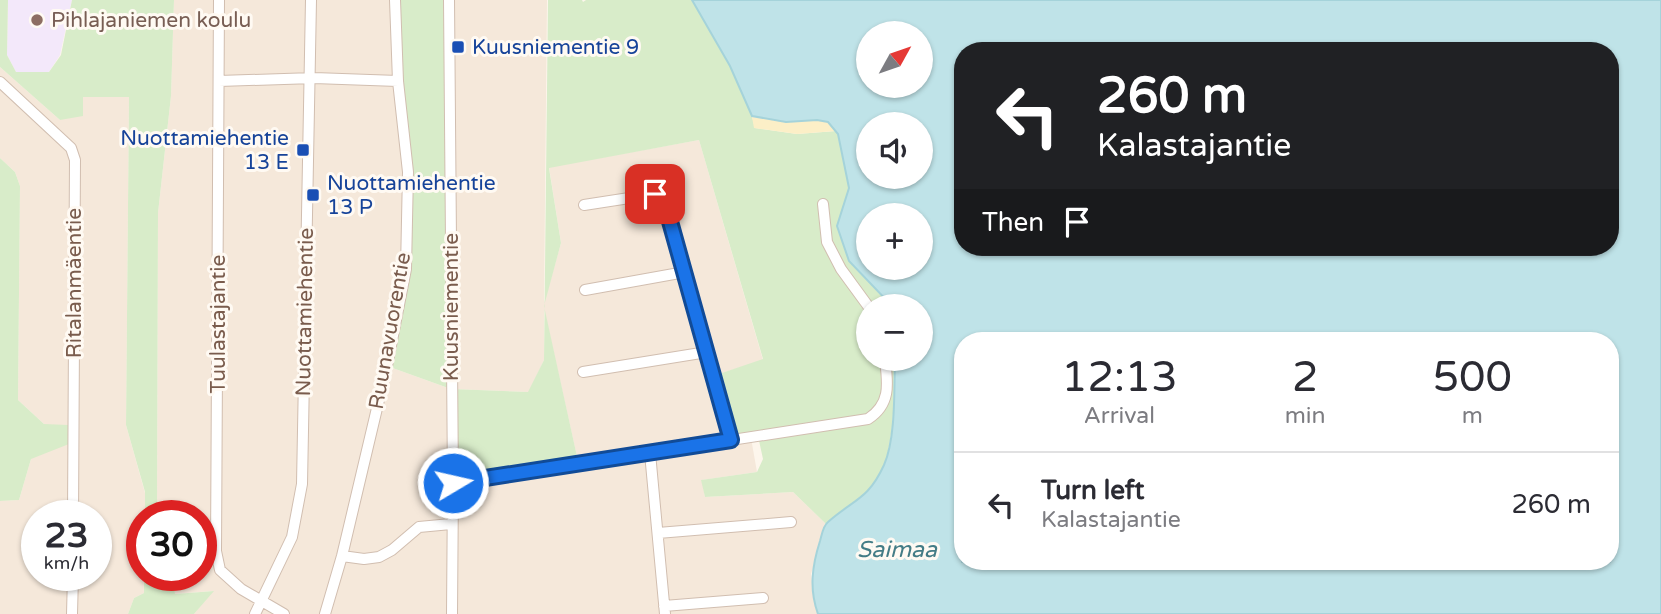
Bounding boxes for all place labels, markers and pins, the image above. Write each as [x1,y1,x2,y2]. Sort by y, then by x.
place label: Pihlajaniemen koulu [51,8,251,33]
marker: Pihlajaniemen koulu [29,12,45,28]
place label: Kuusniementie 9 [472,35,639,60]
marker: Kuusniementie 9 [450,39,466,55]
place label: Nuottamiehentie 13 E [120,126,289,175]
marker: Nuottamiehentie 13 E [295,142,311,158]
pin [625,164,685,224]
place label: Nuottamiehentie 13 P [327,171,496,220]
marker: Nuottamiehentie 13 P [305,187,321,203]

